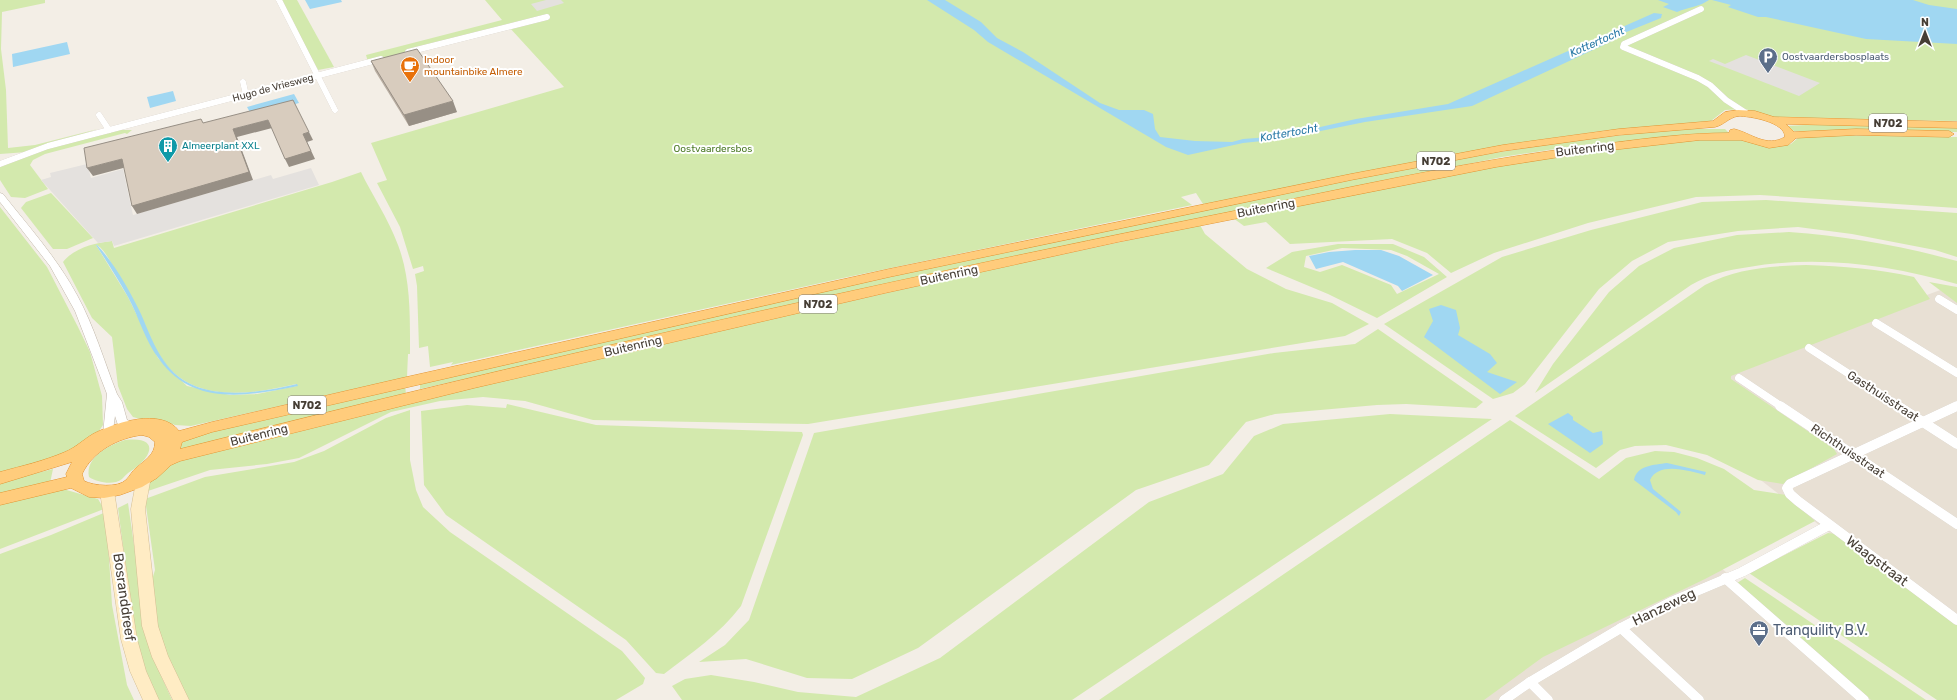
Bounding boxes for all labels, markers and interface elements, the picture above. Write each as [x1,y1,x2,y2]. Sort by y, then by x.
north arrow [1905,12,1945,52]
text: N [1921,16,1929,29]
water label: Kottertocht [1568,24,1627,60]
parking icon: Oostvaardersbosplaats [1757,46,1779,74]
place label: Oostvaardersbosplaats [1782,51,1889,63]
place label: Indoor mountainbike Almere [424,54,523,78]
cafe icon: Indoor mountainbike Almere [399,55,421,83]
street label: Hugo de Vriesweg [231,71,315,105]
road number: N702 [1869,114,1907,132]
water label: Kottertocht [1259,121,1320,144]
building icon: Almeerplant XXL [157,135,179,163]
street label: Buitenring [1555,138,1615,160]
place label: Almeerplant XXL [182,140,260,152]
park label: Oostvaardersbos [674,143,752,155]
road number: N702 [1417,152,1455,170]
street label: Buitenring [1236,196,1296,220]
street label: Buitenring [919,262,979,288]
road number: N702 [799,295,837,313]
street label: Buitenring [603,333,663,359]
street label: Gasthuisstraat [1845,368,1922,424]
road number: N702 [288,396,326,414]
street label: Buitenring [229,421,289,449]
street label: Richthuisstraat [1808,421,1888,481]
street label: Waagstraat [1843,532,1912,590]
street label: Bosranddreef [109,552,139,643]
street label: Hanzeweg [1630,584,1698,630]
office icon: Tranquility B.V. [1748,619,1770,647]
place label: Tranquility B.V. [1773,622,1868,639]

